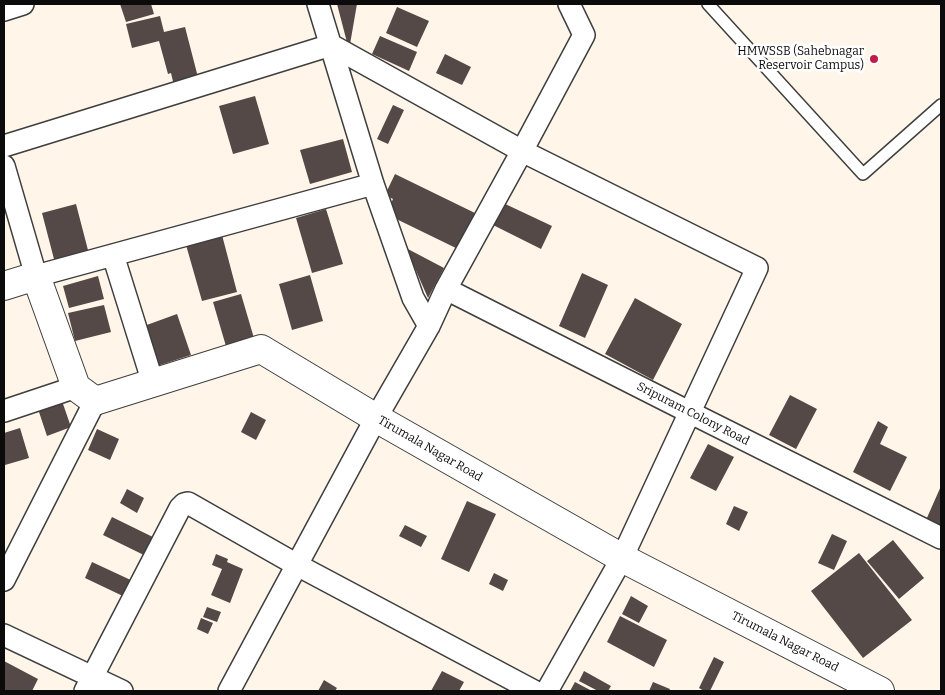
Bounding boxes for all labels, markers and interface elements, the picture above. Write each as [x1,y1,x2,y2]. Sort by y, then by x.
place label: HMWSSB (Sahebnagar Reservoir Campus) [737,45,864,73]
marker: HMWSSB (Sahebnagar Reservoir Campus) [868,53,880,65]
street label: Sripuram Colony Road [634,379,752,449]
street label: Tirumala Nagar Road [375,413,485,485]
street label: Tirumala Nagar Road [729,609,841,675]

